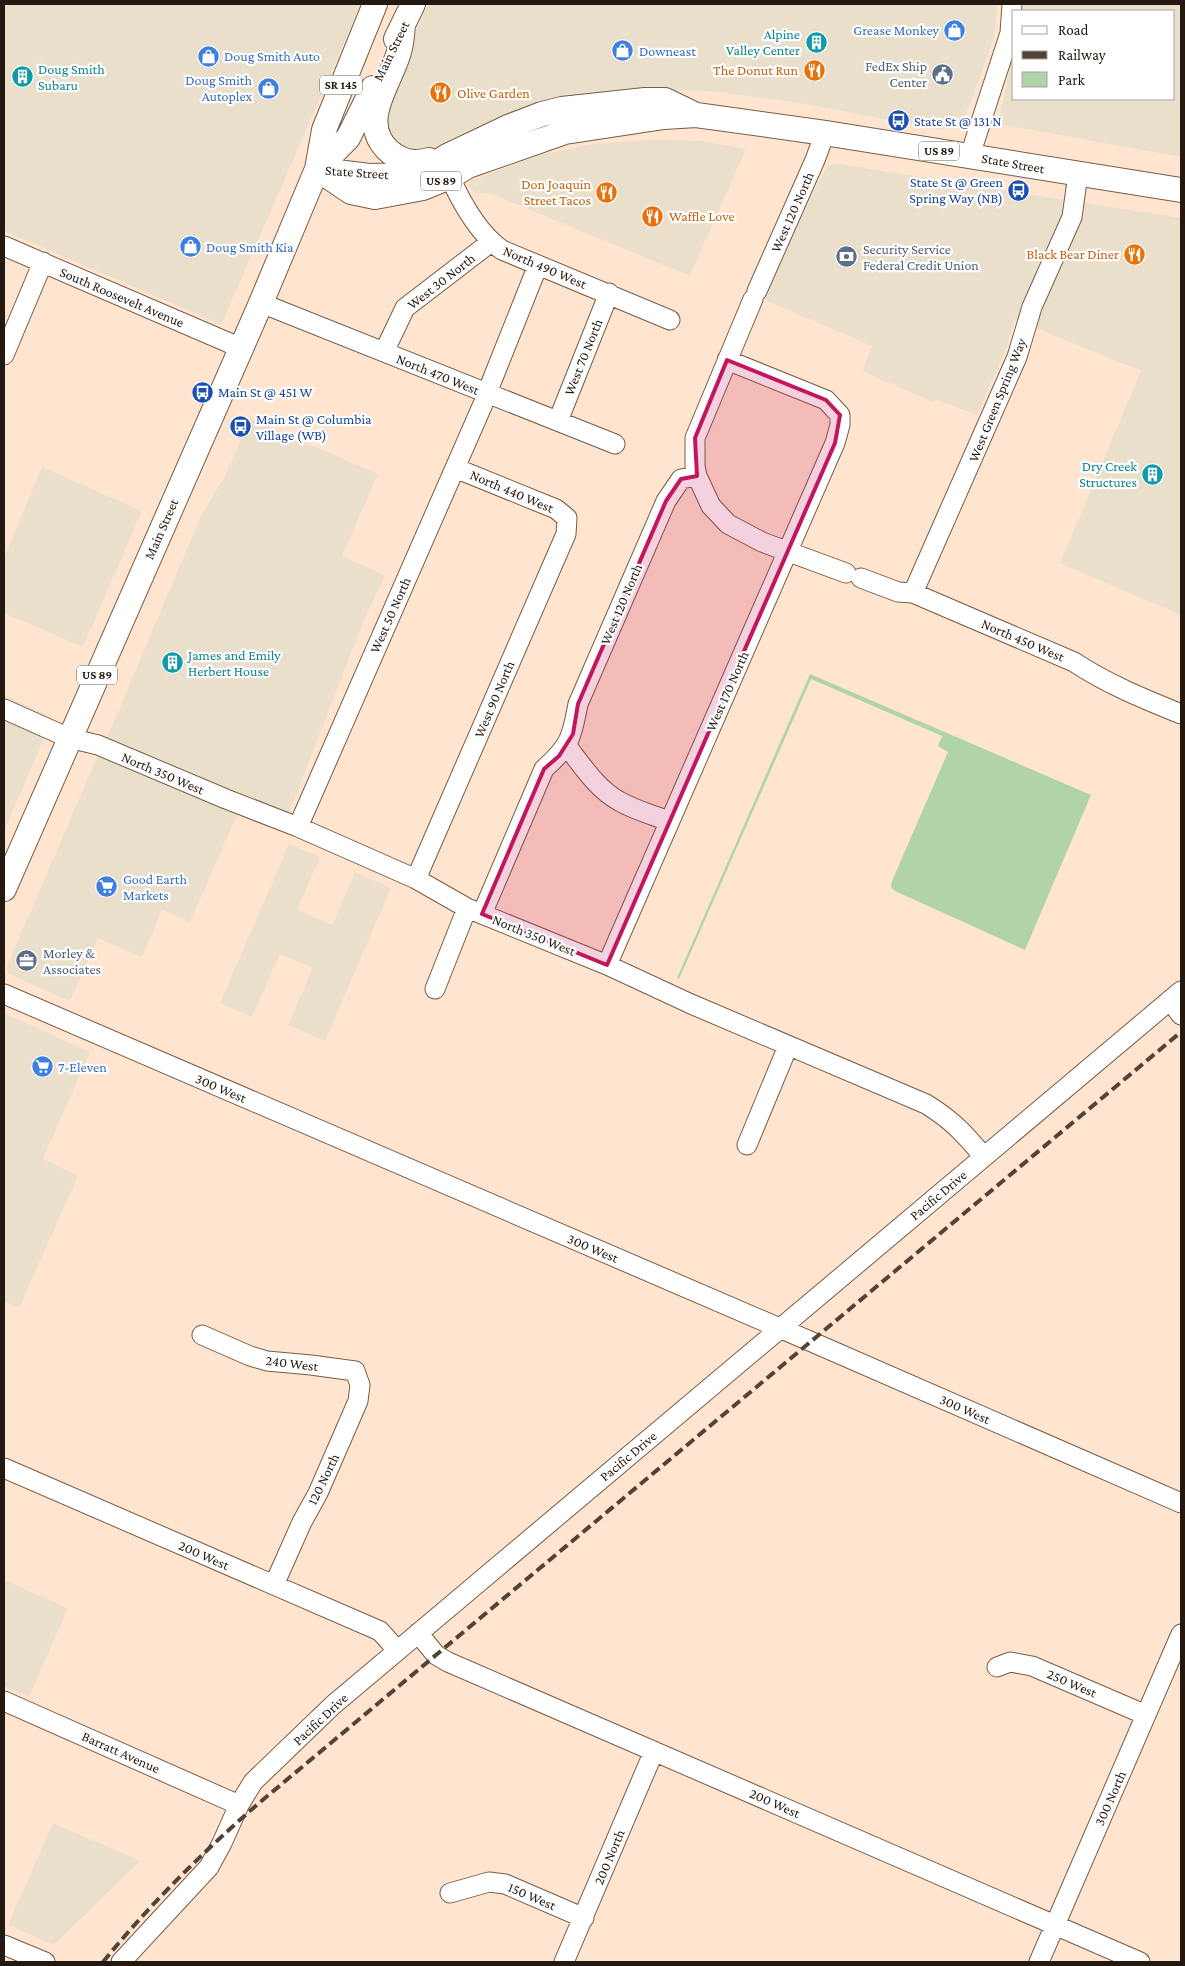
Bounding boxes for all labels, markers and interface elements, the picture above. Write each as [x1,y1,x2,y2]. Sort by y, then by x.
legend [1012,10,1175,100]
street label: Main Street [370,18,413,84]
shop icon: Grease Monkey [943,18,967,42]
place label: Grease Monkey [853,22,940,38]
text: Road [1058,22,1089,38]
place label: Alpine Valley Center [726,26,800,58]
building icon: Alpine Valley Center [804,30,828,54]
shop icon: Downeast [611,39,635,63]
place label: Downeast [639,43,696,59]
shop icon: Doug Smith Auto [196,44,220,68]
text: Railway [1058,47,1106,64]
place label: Doug Smith Auto [224,48,320,64]
restaurant icon: The Donut Run [802,58,826,82]
place label: FedEx Ship Center [865,58,927,90]
place label: Doug Smith Subaru [38,61,105,93]
place label: The Donut Run [713,62,798,78]
public building icon: FedEx Ship Center [931,62,955,86]
building icon: Doug Smith Subaru [10,65,34,89]
place label: Doug Smith Autoplex [185,72,252,104]
text: Park [1058,72,1085,88]
shop icon: Doug Smith Autoplex [256,76,280,100]
road number: SR 145 [320,76,362,94]
restaurant icon: Olive Garden [429,81,453,105]
place label: Olive Garden [457,85,530,101]
bus stop icon: State St @ 131 N [886,109,910,133]
place label: State St @ 131 N [914,113,1002,129]
road number: US 89 [919,142,959,160]
street label: State Street [980,150,1046,176]
street label: State Street [325,162,390,182]
street label: West 120 North [767,169,817,255]
road number: US 89 [421,172,461,190]
place label: State St @ Green Spring Way (NB) [909,174,1003,207]
place label: Don Joaquin Street Tacos [521,176,591,208]
bus stop icon: State St @ Green Spring Way (NB) [1007,178,1031,202]
restaurant icon: Don Joaquin Street Tacos [595,180,619,204]
restaurant icon: Waffle Love [641,204,665,228]
place label: Waffle Love [669,208,735,224]
shop icon: Doug Smith Kia [178,235,202,259]
place label: Doug Smith Kia [206,239,294,255]
place label: Security Service Federal Credit Union [863,241,979,273]
street label: North 490 West [501,242,589,292]
restaurant icon: Black Bear Diner [1123,242,1147,266]
bank icon: Security Service Federal Credit Union [835,245,859,269]
place label: Black Bear Diner [1027,246,1119,262]
street label: West 30 North [404,249,478,312]
street label: South Roosevelt Avenue [57,264,187,330]
street label: West 70 North [560,316,606,398]
street label: West Green Spring Way [965,335,1029,464]
street label: North 470 West [394,350,482,398]
bus stop icon: Main St @ 451 W [190,380,214,404]
place label: Main St @ 451 W [218,384,313,400]
place label: Main St @ Columbia Village (WB) [256,411,372,444]
bus stop icon: Main St @ Columbia Village (WB) [228,415,252,439]
place label: Dry Creek Structures [1079,458,1137,490]
building icon: Dry Creek Structures [1141,462,1165,486]
street label: North 440 West [468,466,557,516]
street label: Main Street [141,496,182,562]
street label: West 120 North [597,561,645,647]
street label: West 50 North [366,574,414,655]
street label: North 450 West [979,615,1067,665]
place label: James and Emily Herbert House [186,647,281,679]
street label: West 170 North [702,648,752,733]
building icon: James and Emily Herbert House [160,651,184,675]
street label: West 90 North [471,658,518,740]
road number: US 89 [77,666,117,684]
street label: North 350 West [119,748,207,798]
place label: Good Earth Markets [123,871,187,903]
supermarket icon: Good Earth Markets [95,875,119,899]
street label: North 350 West [490,911,578,959]
place label: Morley & Associates [43,945,101,977]
office icon: Morley & Associates [15,949,39,973]
supermarket icon: 7-Eleven [30,1055,54,1079]
place label: 7-Eleven [58,1059,107,1075]
street label: 300 West [193,1070,249,1106]
street label: Pacific Drive [906,1167,970,1223]
street label: 300 West [565,1230,621,1266]
street label: 240 West [265,1352,320,1374]
street label: 300 West [937,1391,993,1427]
street label: Pacific Drive [596,1428,660,1484]
street label: 120 North [304,1450,342,1507]
street label: 200 West [176,1537,232,1573]
street label: 250 West [1045,1665,1100,1701]
street label: Pacific Drive [289,1690,351,1748]
street label: Barratt Avenue [80,1728,162,1776]
street label: 300 North [1091,1768,1129,1828]
street label: 200 West [747,1785,803,1821]
street label: 200 North [590,1827,628,1887]
street label: 150 West [506,1879,559,1913]

